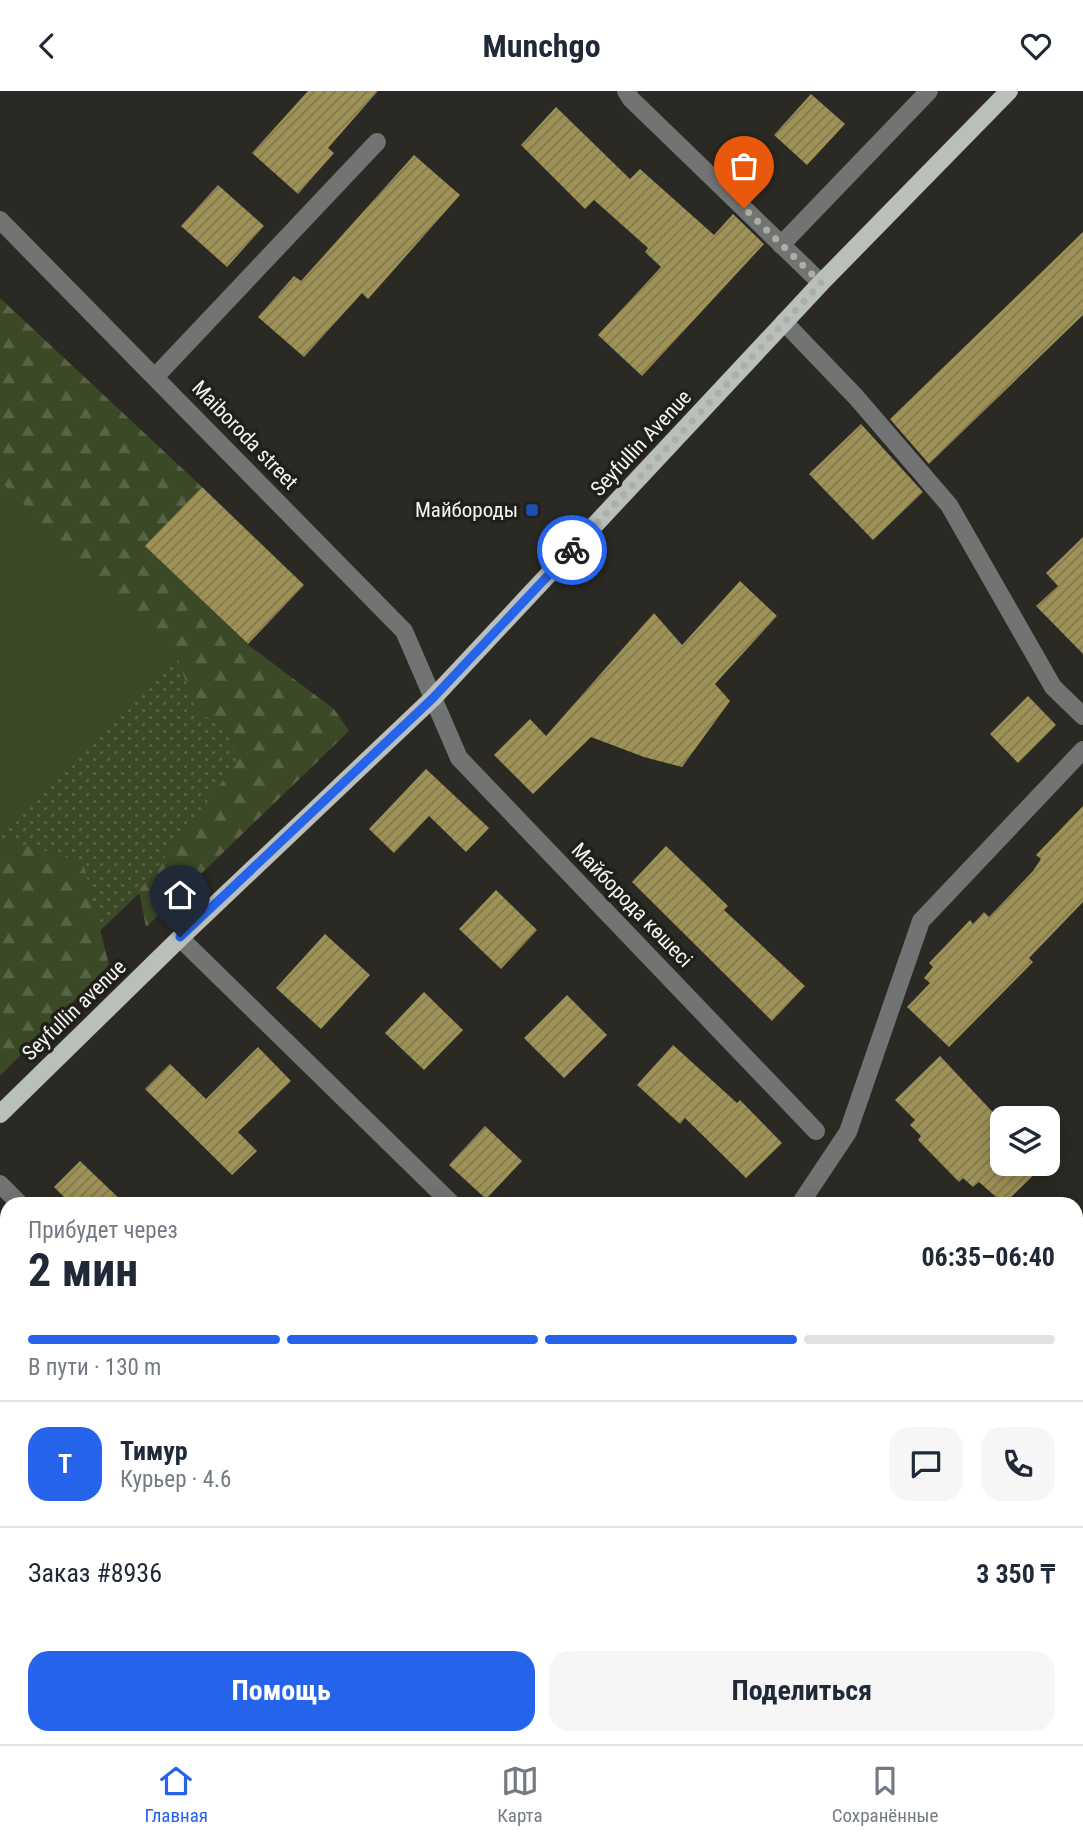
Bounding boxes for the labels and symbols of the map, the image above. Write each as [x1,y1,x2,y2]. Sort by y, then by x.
pin [714,136,774,208]
street label: Maiboroda street [187,376,303,494]
street label: Seyfullin Avenue [586,385,696,501]
place label: Майбороды [415,498,518,522]
marker: Майбороды [524,502,540,518]
courier [537,515,607,585]
street label: Майборода көшесі [567,838,697,972]
pin [150,865,210,937]
street label: Seyfullin avenue [17,955,131,1065]

